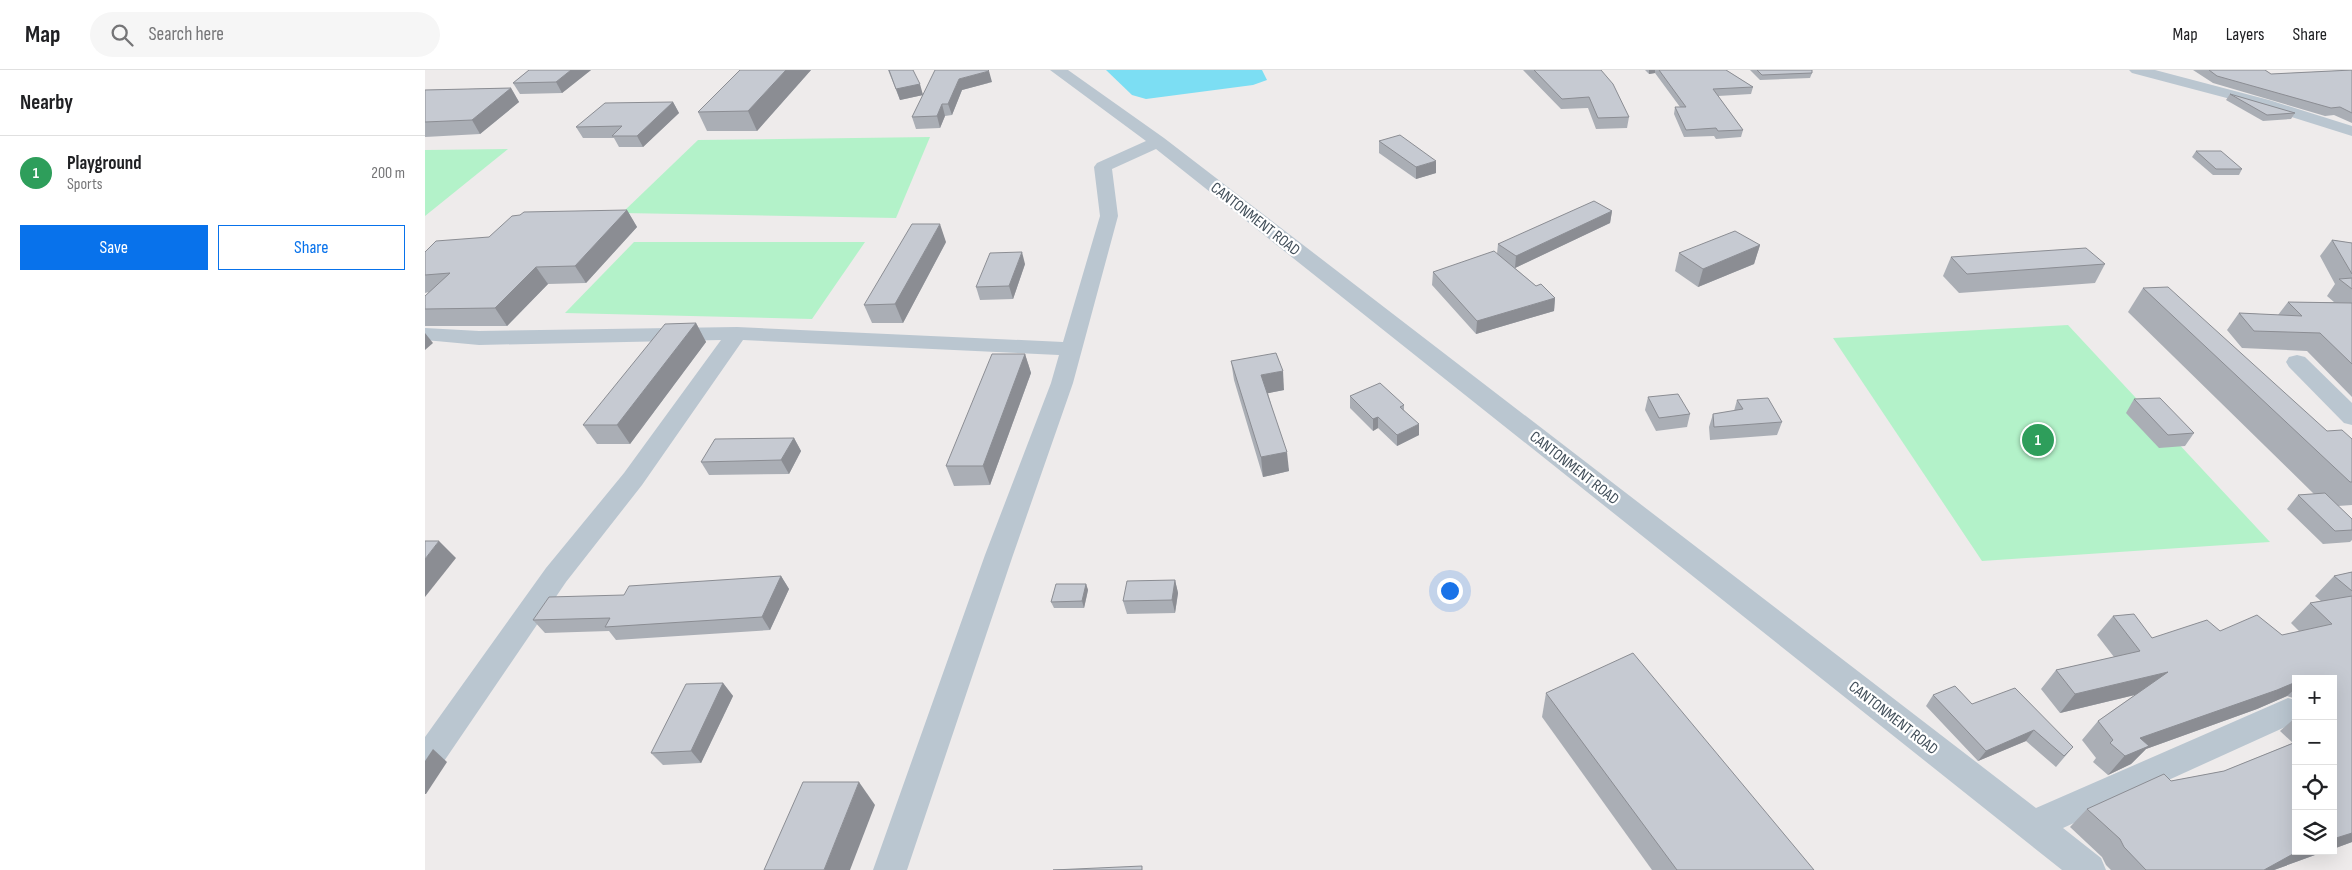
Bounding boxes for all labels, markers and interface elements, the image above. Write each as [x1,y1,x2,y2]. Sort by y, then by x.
search box [90,12,440,57]
text: Map [25,20,60,49]
icon: search [108,21,136,49]
text: Search here [148,23,224,46]
text: Map [2173,24,2198,45]
text: Layers [2226,24,2265,45]
text: Share [2293,24,2327,45]
text: Nearby [20,90,73,115]
text: Playground [67,152,142,175]
text: 1 [33,164,39,183]
text: 200 m [371,164,405,183]
text: Sports [67,175,102,194]
street label: CANTONMENT ROAD [1207,178,1304,260]
button: Save [20,225,208,270]
button: Share [218,225,405,270]
pin: 1 [2022,421,2054,459]
street label: CANTONMENT ROAD [1526,427,1623,509]
your location [1437,578,1463,604]
map controls [2292,675,2337,855]
button: + [2292,675,2337,720]
street label: CANTONMENT ROAD [1845,677,1942,759]
button: − [2292,720,2337,765]
button: locate [2292,765,2337,810]
button: layers [2292,810,2337,855]

